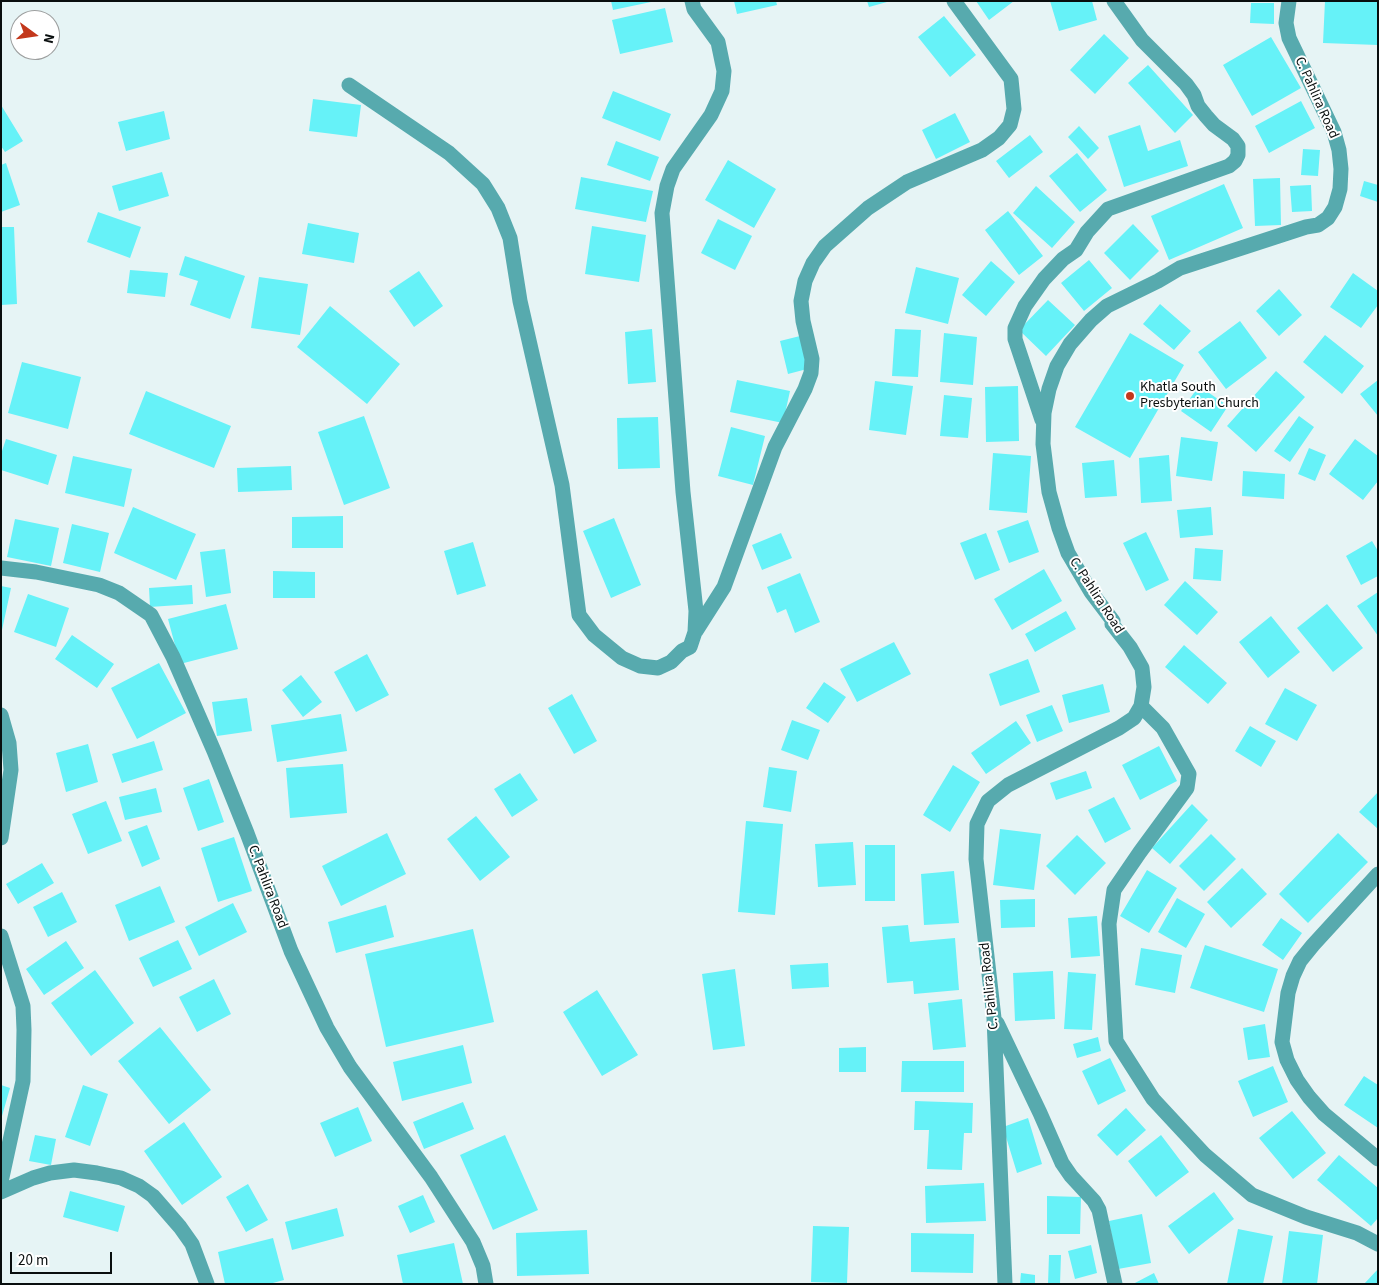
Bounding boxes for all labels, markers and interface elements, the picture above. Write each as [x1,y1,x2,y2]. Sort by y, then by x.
north arrow [10,10,60,60]
text: N [38,31,59,45]
street label: C. Pahlira Road [1290,55,1342,141]
place label: Khatla South Presbyterian Church [1140,380,1259,412]
marker: Khatla South Presbyterian Church [1124,390,1136,402]
street label: C. Pahlira Road [1065,555,1127,637]
street label: C. Pahlira Road [243,843,291,931]
street label: C. Pahlira Road [977,942,1003,1030]
scale bar [12,1242,115,1274]
text: 20 m [18,1250,48,1271]

